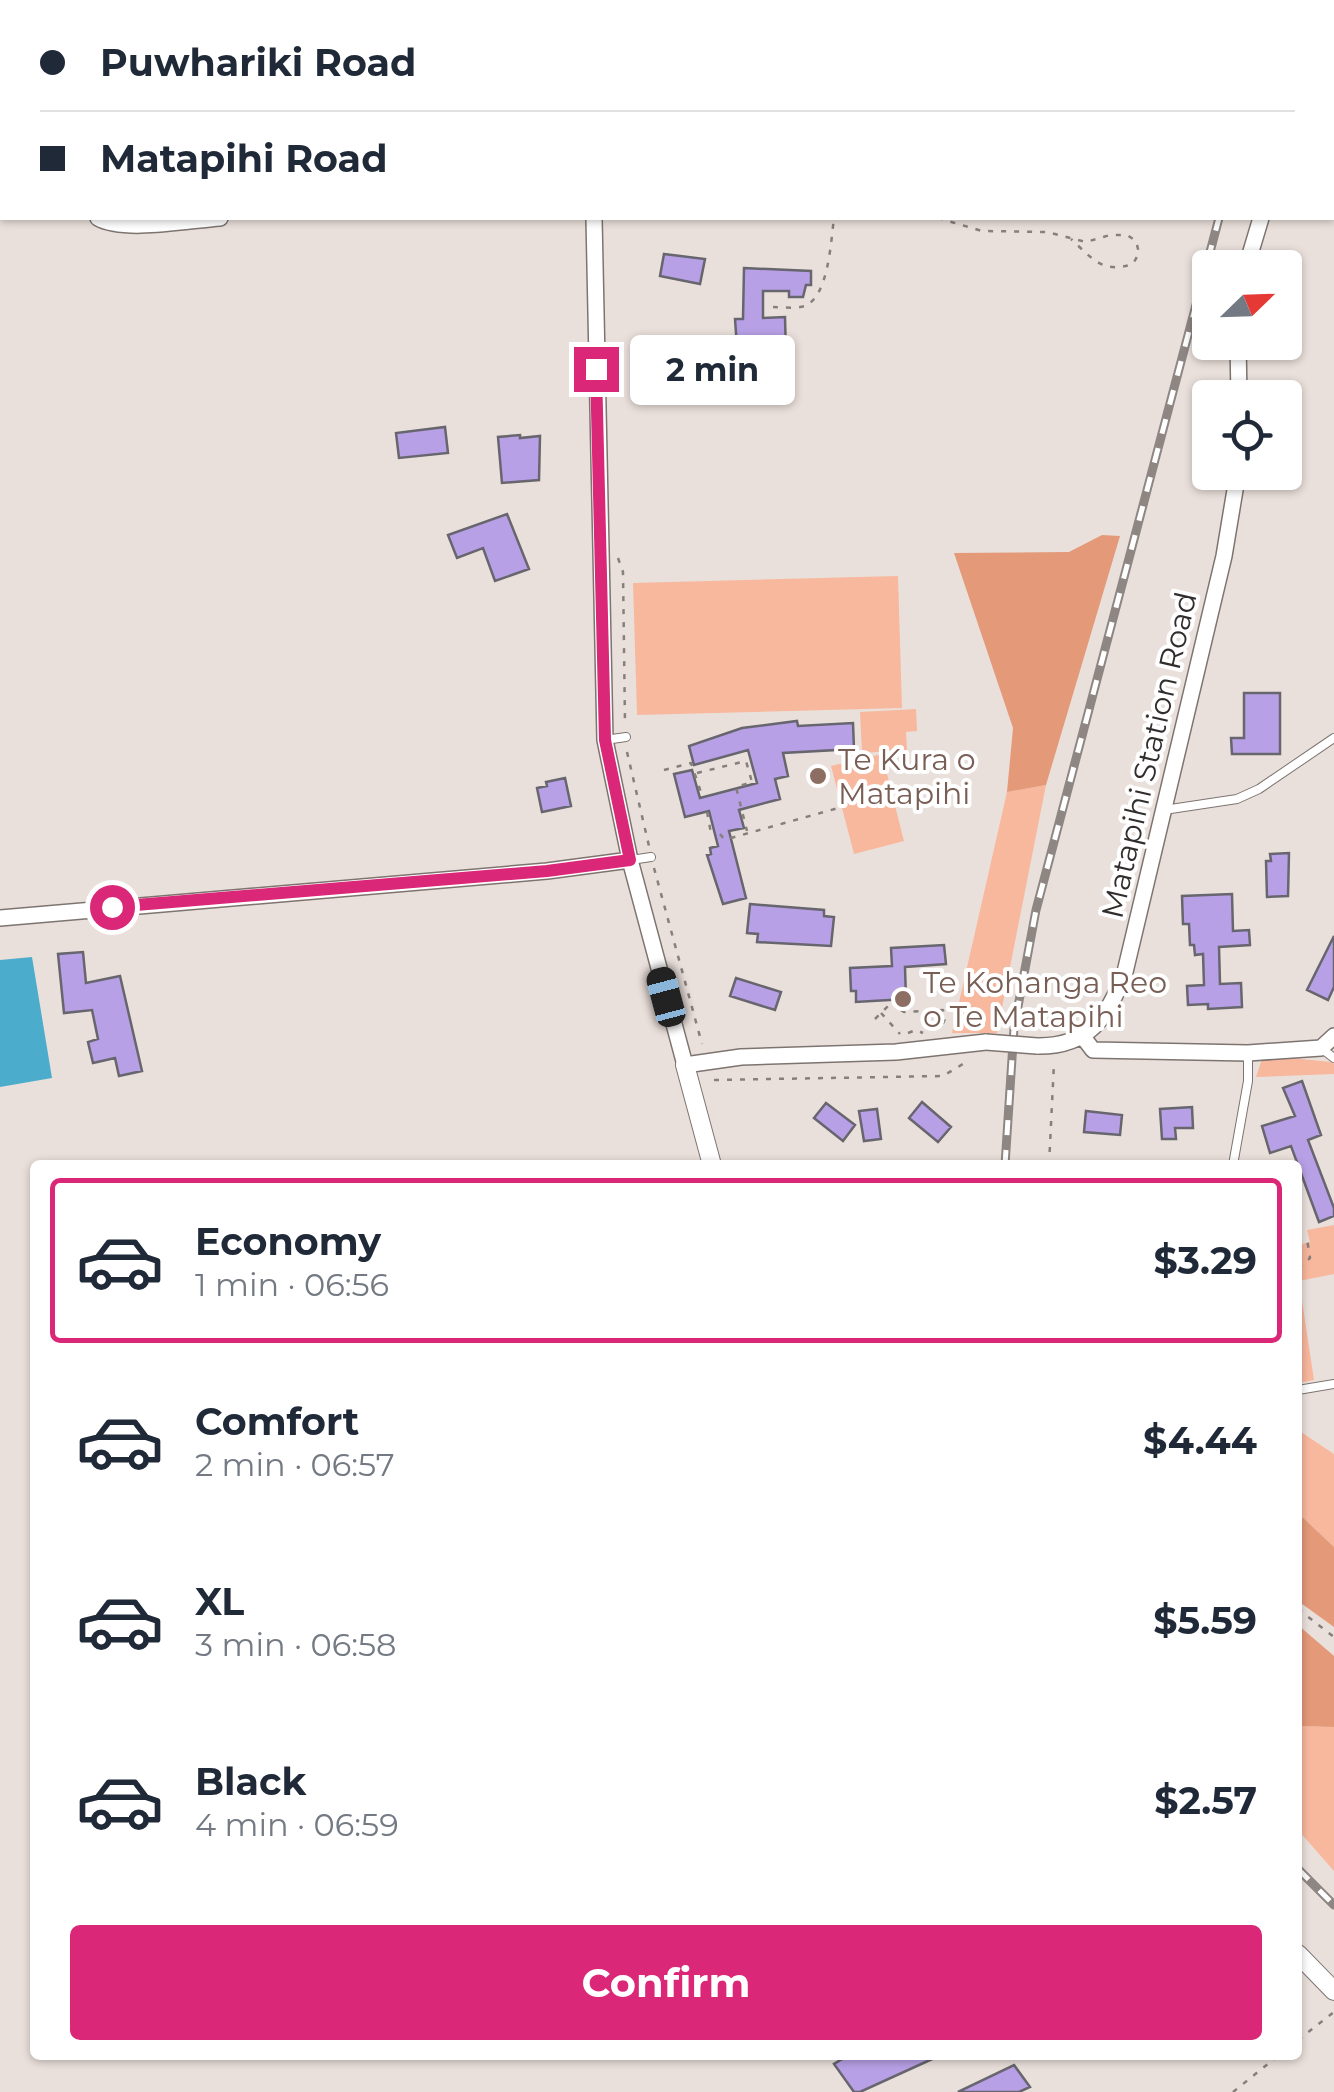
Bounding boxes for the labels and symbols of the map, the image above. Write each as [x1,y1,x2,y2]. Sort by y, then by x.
north arrow [1192,250,1302,360]
callout: 2 min [631,334,796,404]
route end [574,347,619,392]
street label: Matapihi Station Road [1093,588,1205,922]
place label: Te Kura o Matapihi [838,741,976,812]
marker: Te Kura o Matapihi [807,765,829,787]
route start [90,885,135,930]
car [644,964,688,1030]
place label: Te Kohanga Reo o Te Matapihi [923,964,1167,1035]
marker: Te Kohanga Reo o Te Matapihi [892,988,914,1010]

